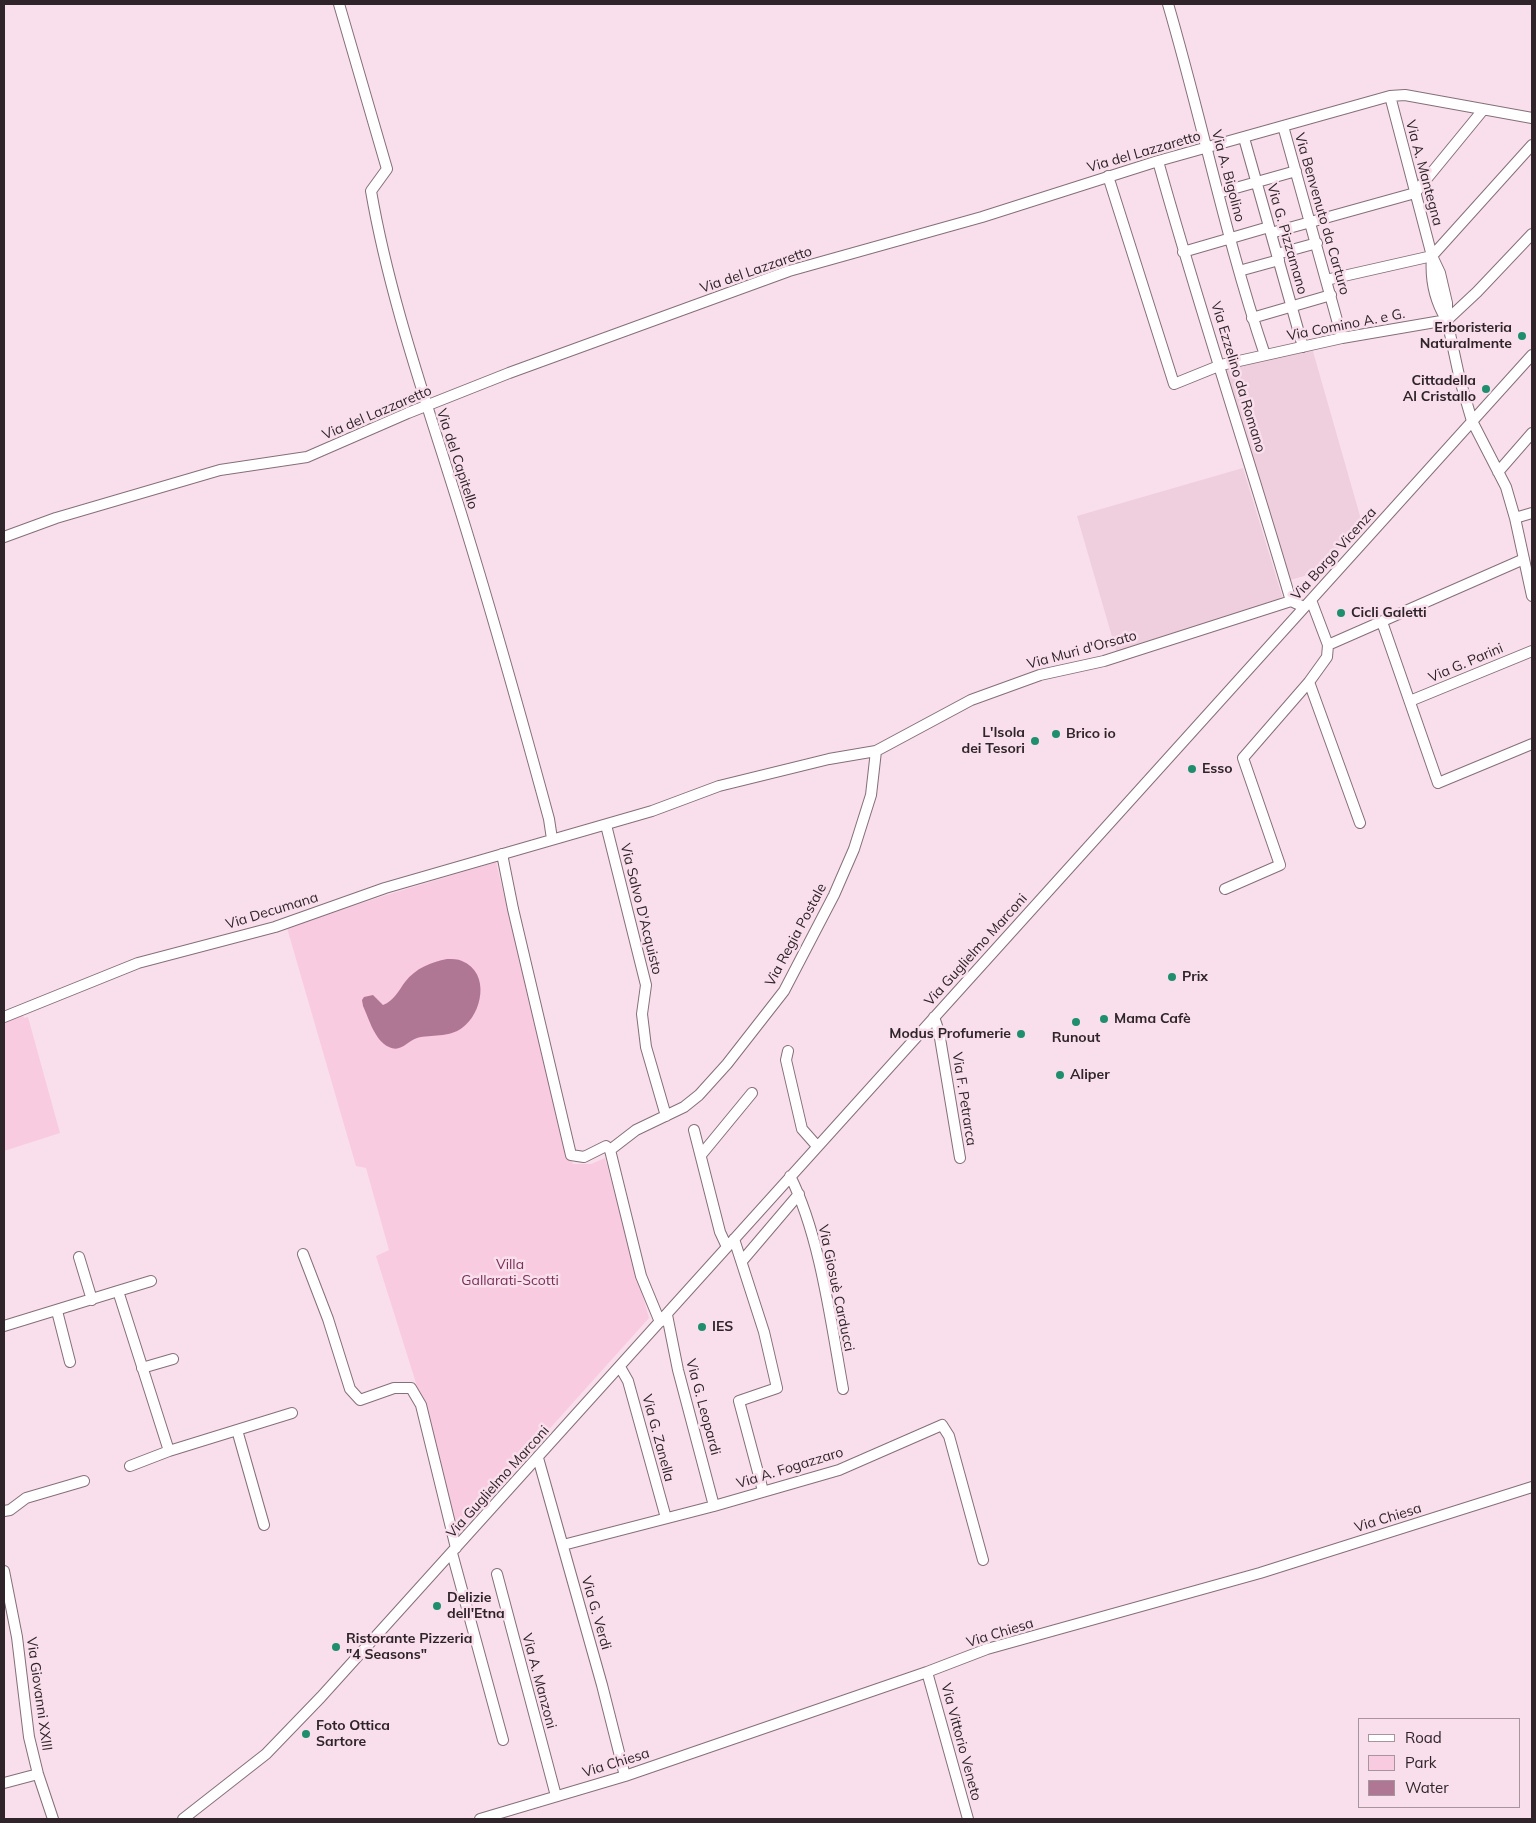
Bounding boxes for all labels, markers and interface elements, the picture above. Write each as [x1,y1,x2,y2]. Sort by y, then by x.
street label: Via A. Mantegna [1402,118,1446,228]
street label: Via del Lazzaretto [1085,128,1203,176]
street label: Via A. Bigolino [1208,128,1248,224]
street label: Via Benvenuto da Carturo [1291,131,1353,297]
street label: Via G. Pizzamano [1263,182,1311,296]
street label: Via del Lazzaretto [698,243,814,297]
street label: Via Ezzelino da Romano [1207,300,1269,454]
street label: Via Comino A. e G. [1286,305,1406,345]
place label: Erboristeria Naturalmente [1420,320,1512,352]
marker: Erboristeria Naturalmente [1516,330,1528,342]
place label: Cittadella Al Cristallo [1403,373,1476,406]
street label: Via del Lazzaretto [320,382,434,444]
marker: Cittadella Al Cristallo [1480,383,1492,395]
street label: Via del Capitello [433,407,481,511]
street label: Via Borgo Vicenza [1288,504,1380,604]
place label: Cicli Galetti [1351,605,1427,621]
marker: Cicli Galetti [1335,607,1347,619]
street label: Via Muri d'Orsato [1025,627,1139,673]
street label: Via G. Parini [1426,640,1506,686]
place label: L'Isola dei Tesori [961,725,1025,758]
place label: Brico io [1066,726,1116,742]
marker: Brico io [1050,728,1062,740]
marker: L'Isola dei Tesori [1029,735,1041,747]
place label: Esso [1202,761,1233,777]
marker: Esso [1186,763,1198,775]
street label: Via Salvo D'Acquisto [617,842,665,976]
street label: Via Regia Postale [762,881,830,989]
street label: Via Decumana [224,889,320,933]
street label: Via Guglielmo Marconi [921,890,1031,1010]
place label: Prix [1182,969,1208,985]
marker: Prix [1166,971,1178,983]
place label: Mama Cafè [1114,1011,1191,1027]
marker: Mama Cafè [1098,1013,1110,1025]
marker: Runout [1070,1016,1082,1028]
place label: Modus Profumerie [889,1026,1011,1042]
marker: Modus Profumerie [1015,1028,1027,1040]
place label: Runout [1052,1030,1100,1046]
street label: Via F. Petrarca [948,1051,980,1147]
place label: Aliper [1070,1067,1110,1083]
marker: Aliper [1054,1069,1066,1081]
street label: Via Giosuè Carducci [814,1223,858,1353]
park label: Villa Gallarati-Scotti [461,1257,559,1290]
place label: IES [712,1319,733,1335]
marker: IES [696,1321,708,1333]
street label: Via G. Leopardi [682,1357,724,1457]
street label: Via G. Zanella [638,1392,678,1484]
street label: Via Guglielmo Marconi [443,1422,553,1542]
street label: Via A. Fogazzaro [735,1444,845,1492]
street label: Via Chiesa [1352,1500,1424,1536]
street label: Via G. Verdi [578,1574,614,1652]
place label: Delizie dell'Etna [447,1590,505,1622]
marker: Delizie dell'Etna [431,1600,443,1612]
street label: Via Chiesa [964,1615,1036,1651]
place label: Ristorante Pizzeria "4 Seasons" [346,1631,472,1664]
street label: Via A. Manzoni [518,1632,560,1730]
street label: Via Giovanni XXIII [23,1636,55,1752]
marker: Ristorante Pizzeria "4 Seasons" [330,1641,342,1653]
street label: Via Vittorio Veneto [937,1681,985,1803]
place label: Foto Ottica Sartore [316,1718,390,1750]
legend [1358,1718,1521,1808]
marker: Foto Ottica Sartore [300,1728,312,1740]
text: Road [1405,1728,1442,1747]
street label: Via Chiesa [580,1745,652,1781]
text: Park [1405,1753,1437,1772]
text: Water [1405,1778,1449,1797]

